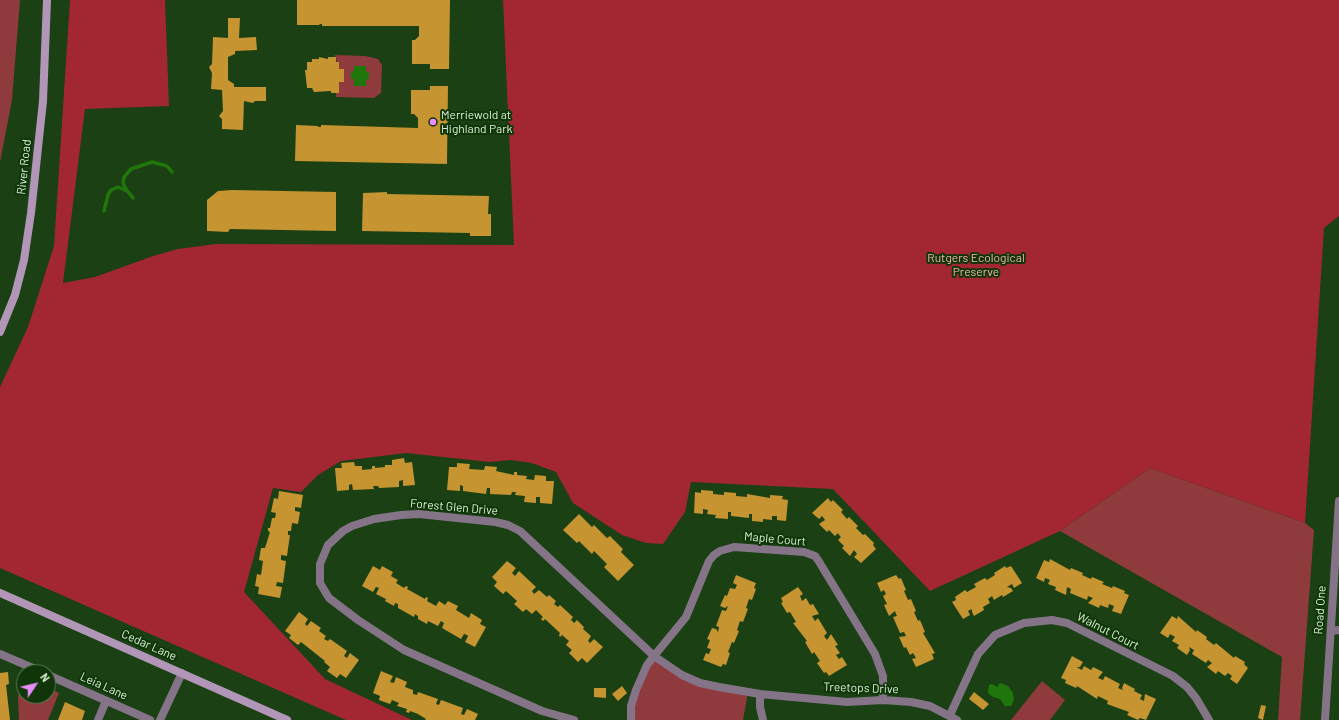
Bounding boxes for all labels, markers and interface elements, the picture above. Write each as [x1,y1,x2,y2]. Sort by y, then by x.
place label: Merriewold at Highland Park [441,108,513,136]
marker: Merriewold at Highland Park [428,117,438,127]
street label: River Road [14,139,34,195]
park label: Rutgers Ecological Preserve [927,251,1025,279]
street label: Forest Glen Drive [409,496,499,518]
street label: Maple Court [743,529,807,549]
street label: Road One [1311,585,1329,635]
street label: Walnut Court [1075,609,1141,653]
street label: Cedar Lane [119,626,179,664]
north arrow [16,664,56,704]
street label: Leia Lane [78,669,130,703]
text: N [38,671,53,684]
street label: Treetops Drive [823,679,899,697]

